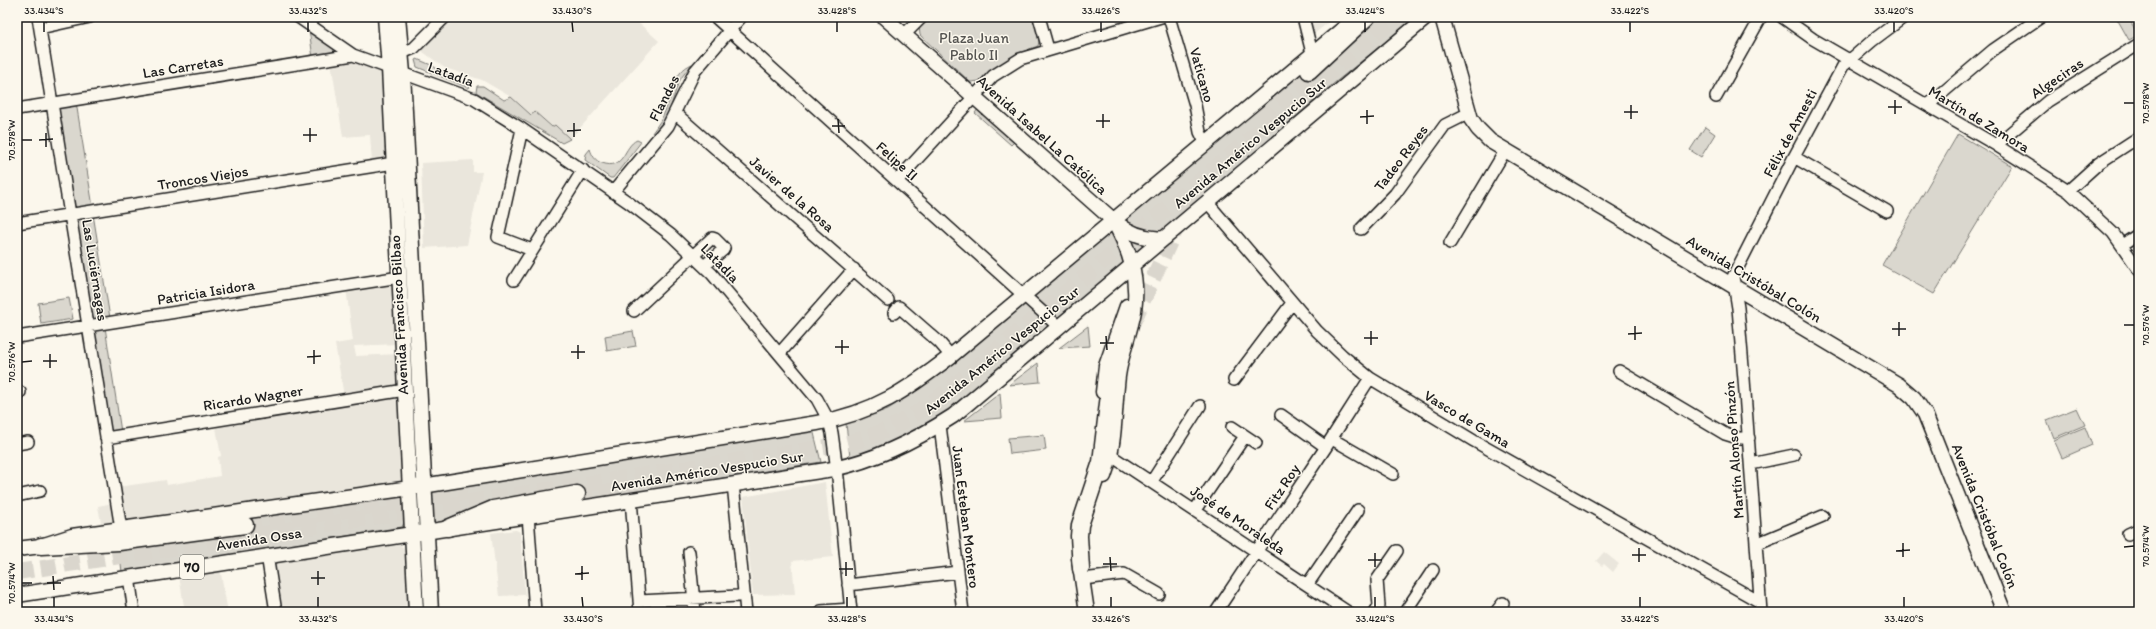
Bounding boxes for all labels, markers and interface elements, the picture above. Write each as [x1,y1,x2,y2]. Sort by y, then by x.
text: 33.434°S [24,4,64,17]
text: 33.432°S [289,4,328,17]
text: 33.430°S [552,4,592,17]
text: 33.428°S [818,4,857,17]
text: 33.426°S [1082,4,1121,17]
text: 33.424°S [1345,4,1385,17]
text: 33.422°S [1611,4,1650,17]
text: 33.420°S [1874,4,1914,17]
park label: Plaza Juan Pablo II [939,29,1009,64]
street label: Vaticano [1186,45,1218,105]
street label: Las Carretas [141,52,225,82]
street label: Algeciras [2027,54,2087,102]
street label: Latadía [425,57,477,91]
street label: Flandes [645,71,683,124]
street label: Avenida Isabel La Católica [973,72,1111,199]
street label: Avenida Américo Vespucio Sur [1170,74,1330,212]
street label: Martín de Zamora [1925,82,2033,156]
text: 70.578°W [2139,82,2152,123]
street label: Félix de Amesti [1759,86,1821,180]
text: 70.578°W [5,119,18,160]
street label: Tadeo Reyes [1370,121,1432,195]
street label: Felipe II [872,138,922,184]
street label: Javier de la Rosa [746,152,838,236]
street label: Troncos Viejos [156,162,250,194]
street label: Las Luciérnagas [78,218,112,323]
street label: Avenida Cristóbal Colón [1683,232,1825,327]
street label: Avenida Francisco Bilbao [386,235,412,395]
street label: Latadía [697,239,743,287]
street label: Patricia Isidora [156,275,256,309]
street label: Avenida Américo Vespucio Sur [921,282,1083,418]
text: 70.576°W [2139,304,2152,345]
text: 70.576°W [5,341,18,382]
street label: Martín Alonso Pinzón [1720,380,1748,519]
street label: Ricardo Wagner [202,381,304,415]
street label: Vasco de Gama [1421,386,1514,452]
street label: Avenida Cristóbal Colón [1948,441,2022,591]
street label: Juan Esteban Montero [948,445,984,589]
street label: Avenida Américo Vespucio Sur [610,447,805,495]
street label: Fitz Roy [1260,461,1304,513]
street label: José de Moraleda [1187,482,1289,559]
street label: Avenida Ossa [215,523,303,555]
text: 70.574°W [2139,525,2152,567]
road number: 70 [180,555,204,579]
text: 70.574°W [5,562,18,604]
text: 33.434°S [34,612,74,625]
text: 33.432°S [299,612,338,625]
text: 33.430°S [563,612,603,625]
text: 33.428°S [828,612,867,625]
text: 33.426°S [1092,612,1131,625]
text: 33.424°S [1355,612,1395,625]
text: 33.422°S [1621,612,1660,625]
text: 33.420°S [1884,612,1924,625]

